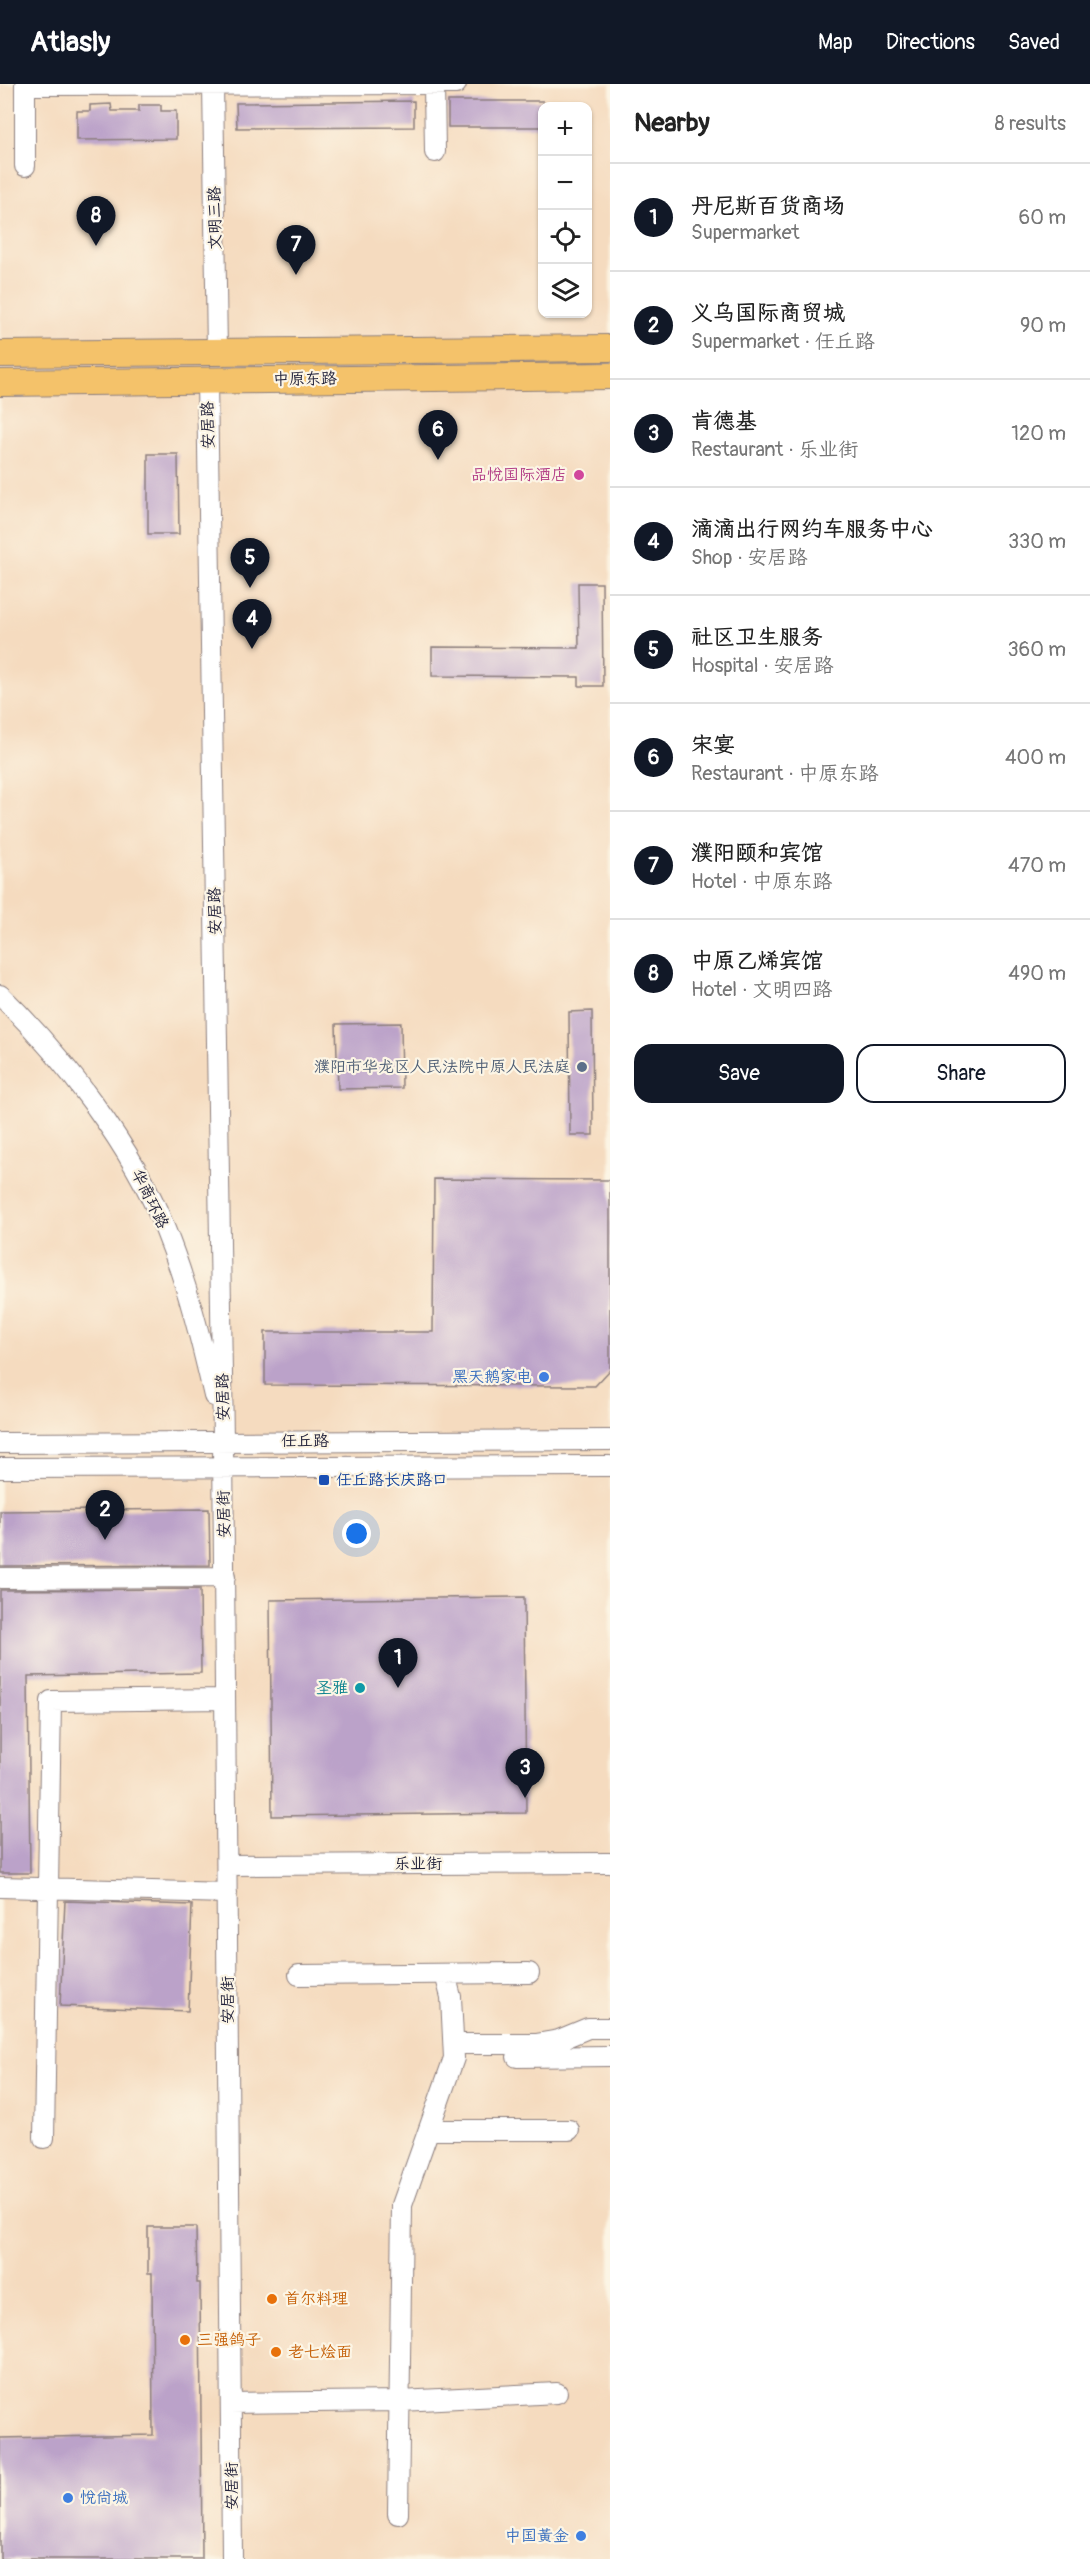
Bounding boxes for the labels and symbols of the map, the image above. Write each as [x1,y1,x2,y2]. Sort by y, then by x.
street label: 文明三路 [204,186,226,250]
pin: 8 [76,196,116,246]
pin: 7 [276,226,316,275]
street label: 中原东路 [273,368,337,390]
street label: 安居路 [198,401,218,449]
pin: 6 [418,410,458,460]
place label: 品悦国际酒店 [471,465,567,485]
marker: 品悦国际酒店 [572,468,586,482]
pin: 5 [230,538,270,588]
pin: 4 [232,600,272,649]
street label: 安居路 [205,887,225,935]
place label: 濮阳市华龙区人民法院中原人民法庭 [314,1057,570,1077]
marker: 濮阳市华龙区人民法院中原人民法庭 [575,1060,589,1074]
street label: 华商环路 [127,1166,173,1232]
place label: 黑天鹅家电 [452,1367,532,1387]
marker: 黑天鹅家电 [537,1370,551,1384]
street label: 安居路 [213,1373,233,1421]
street label: 任丘路 [281,1431,329,1451]
place label: 任丘路长庆路口 [336,1470,448,1490]
marker: 任丘路长庆路口 [317,1473,331,1487]
pin: 2 [86,1490,124,1540]
street label: 安居街 [214,1490,234,1538]
your location [342,1519,371,1548]
pin: 1 [378,1638,418,1688]
place label: 圣雅 [316,1678,348,1698]
marker: 圣雅 [353,1681,367,1695]
pin: 3 [506,1748,544,1798]
street label: 乐业街 [394,1854,442,1874]
street label: 安居街 [218,1976,238,2024]
place label: 首尔料理 [284,2289,348,2309]
marker: 首尔料理 [265,2292,279,2306]
place label: 三强鸽子 [197,2330,261,2350]
marker: 三强鸽子 [178,2333,192,2347]
place label: 老七烩面 [288,2342,352,2362]
marker: 老七烩面 [269,2345,283,2359]
street label: 安居街 [222,2462,242,2510]
place label: 悦尚城 [80,2488,128,2508]
marker: 悦尚城 [61,2491,75,2505]
place label: 中国黄金 [505,2526,569,2546]
marker: 中国黄金 [574,2529,588,2543]

